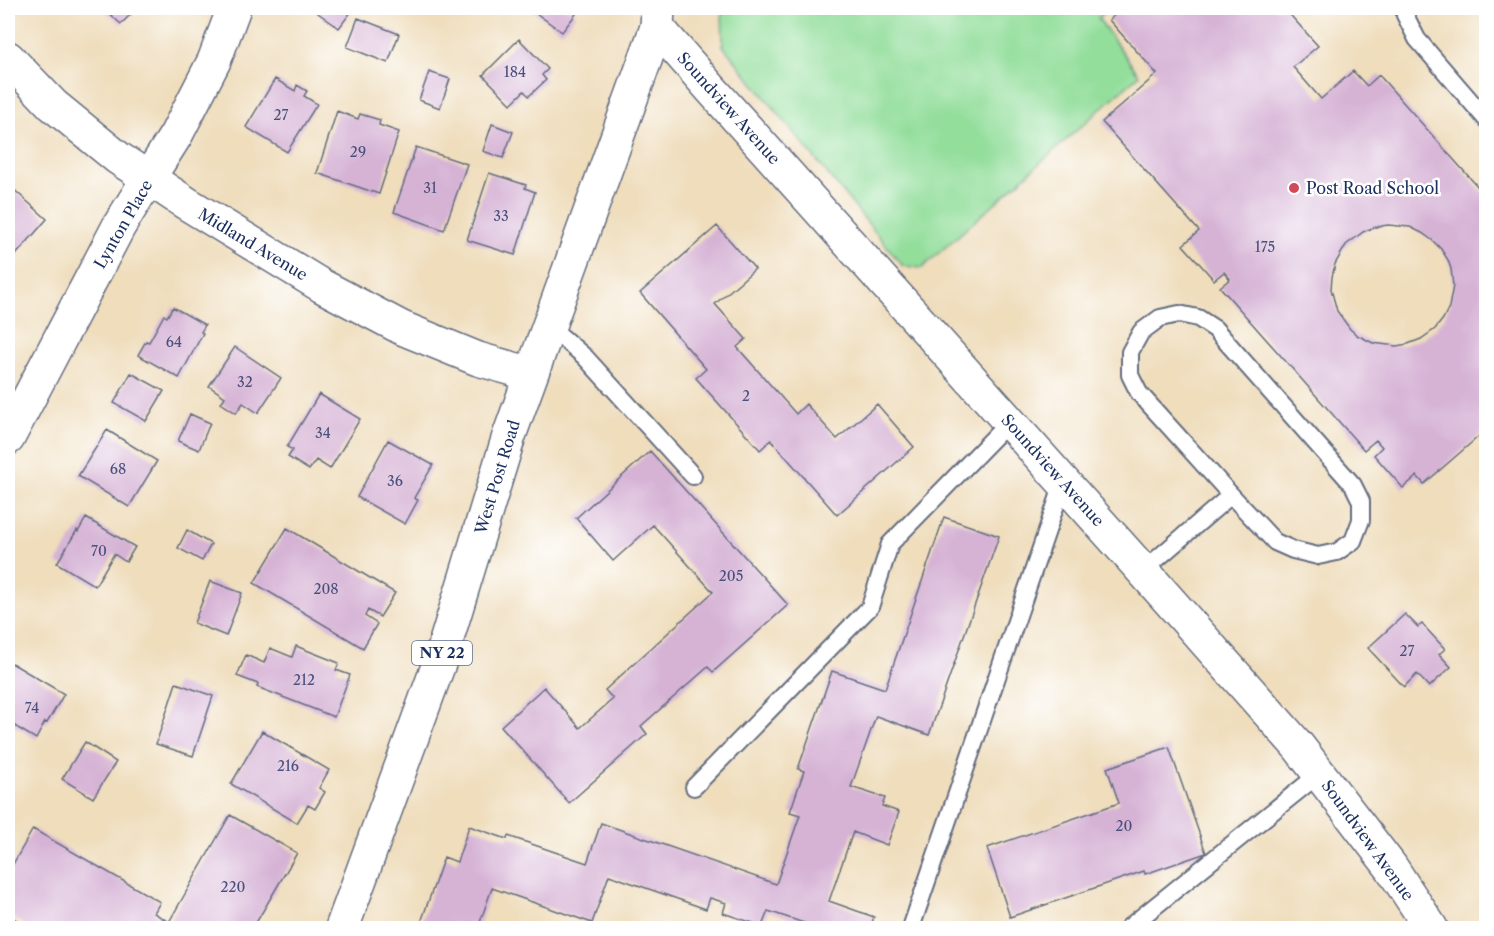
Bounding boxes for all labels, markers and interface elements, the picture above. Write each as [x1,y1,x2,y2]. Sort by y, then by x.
street label: Soundview Avenue [673,48,785,168]
house number: 184 [504,63,526,81]
house number: 27 [274,106,289,124]
house number: 29 [350,143,366,161]
street label: Lynton Place [89,176,157,272]
place label: Post Road School [1306,178,1439,198]
house number: 31 [423,179,437,197]
marker: Post Road School [1287,181,1301,195]
street label: Midland Avenue [195,203,311,285]
house number: 33 [493,207,509,225]
house number: 175 [1255,238,1275,256]
house number: 64 [166,333,182,351]
house number: 32 [237,373,253,391]
house number: 2 [742,387,750,405]
street label: Soundview Avenue [997,410,1109,530]
street label: West Post Road [470,417,524,537]
house number: 34 [315,424,331,442]
house number: 68 [110,460,126,478]
house number: 36 [387,472,403,490]
house number: 70 [91,542,107,560]
house number: 205 [719,567,743,585]
house number: 208 [313,580,339,598]
road number: NY 22 [412,641,472,665]
house number: 27 [1400,642,1415,660]
house number: 212 [293,671,315,689]
house number: 74 [25,699,39,717]
house number: 216 [277,757,299,775]
street label: Soundview Avenue [1317,776,1419,904]
house number: 20 [1116,817,1133,835]
house number: 220 [221,878,246,896]

